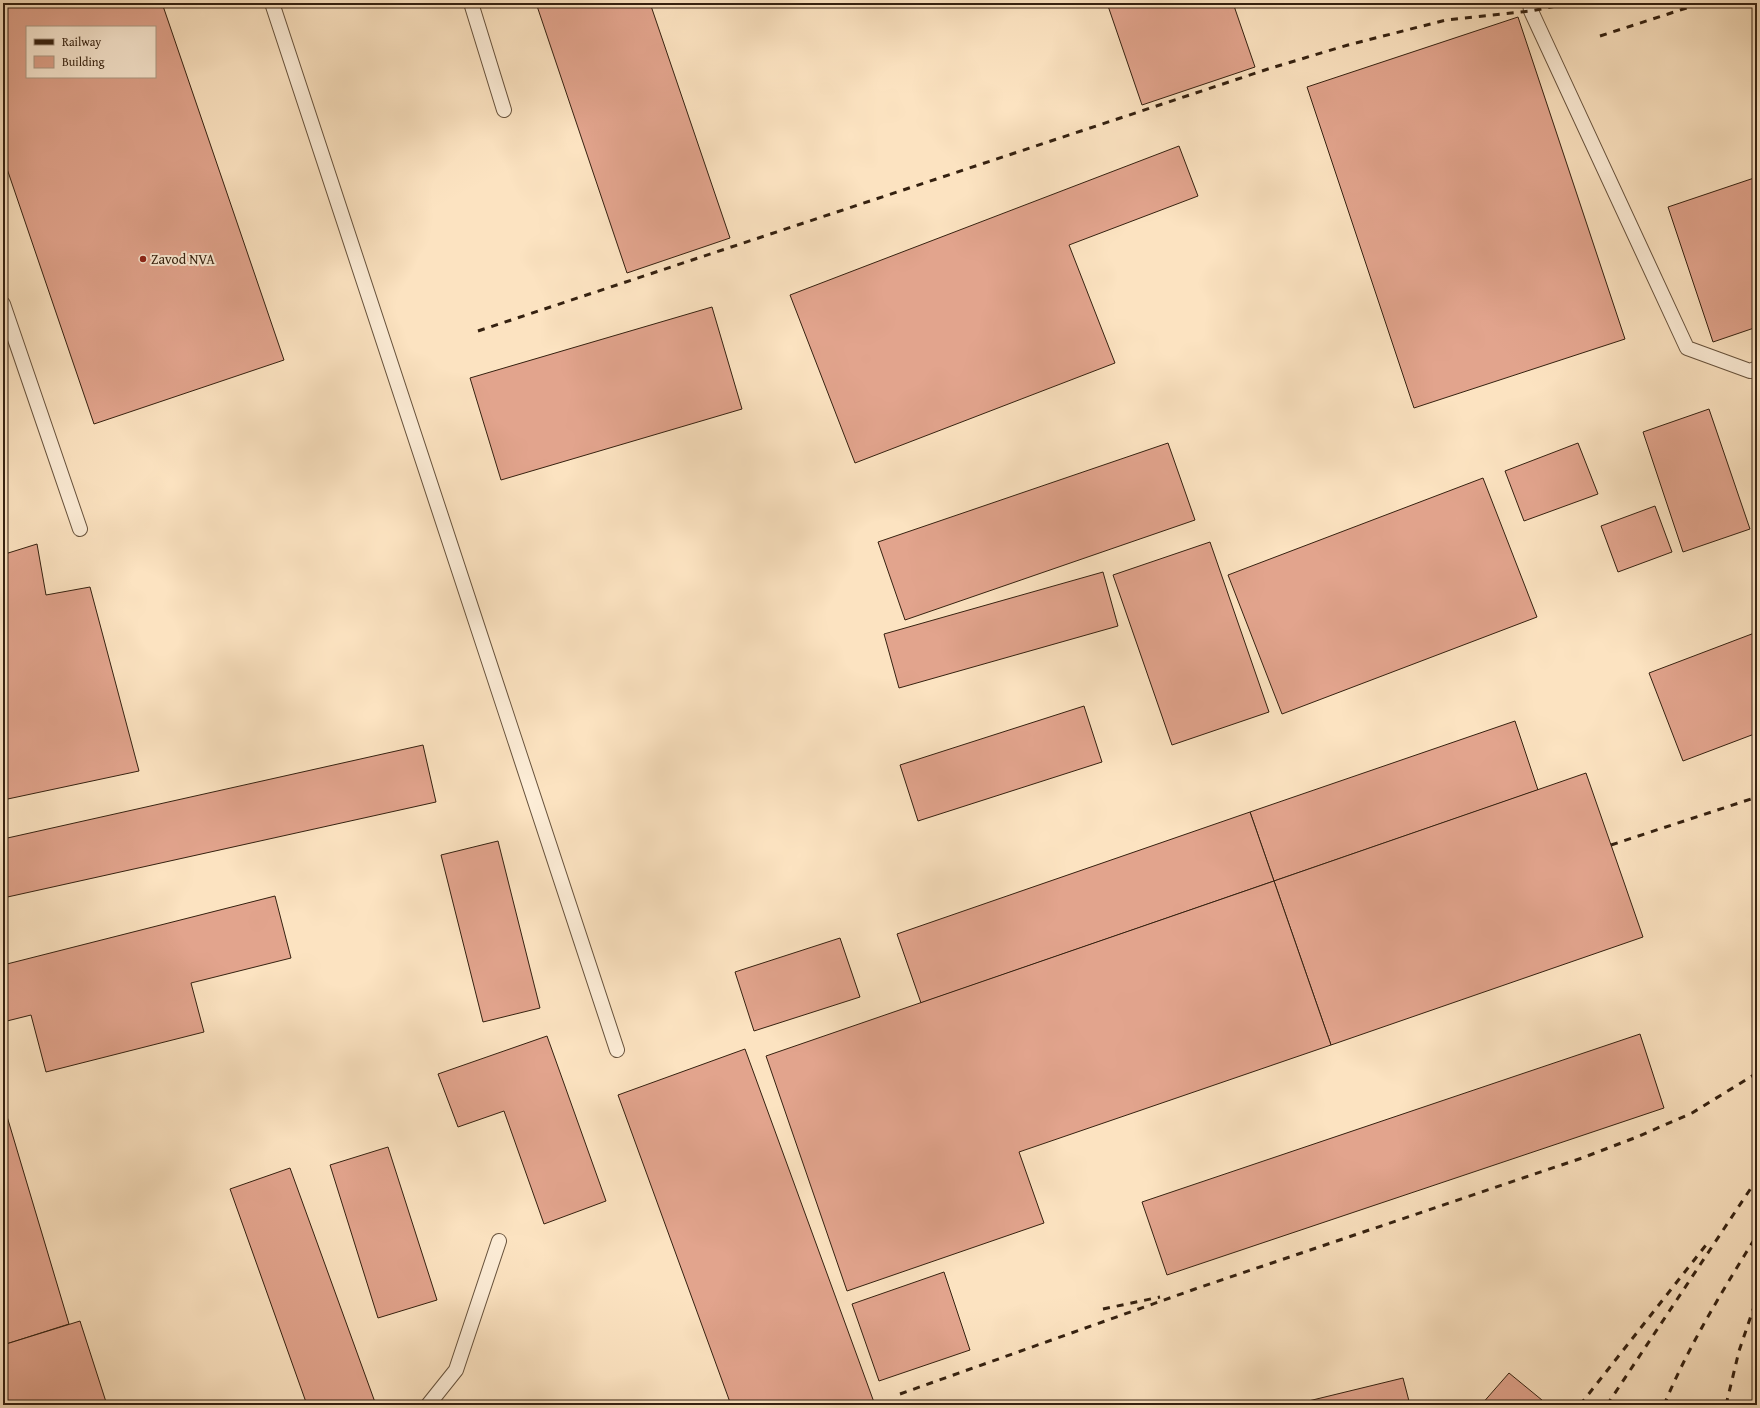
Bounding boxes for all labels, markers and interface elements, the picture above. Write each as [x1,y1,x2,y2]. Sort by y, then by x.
legend [26,26,156,78]
text: Railway [62,33,101,50]
text: Building [62,53,105,70]
place label: Zavod NVA [151,249,215,269]
marker: Zavod NVA [138,254,148,264]

